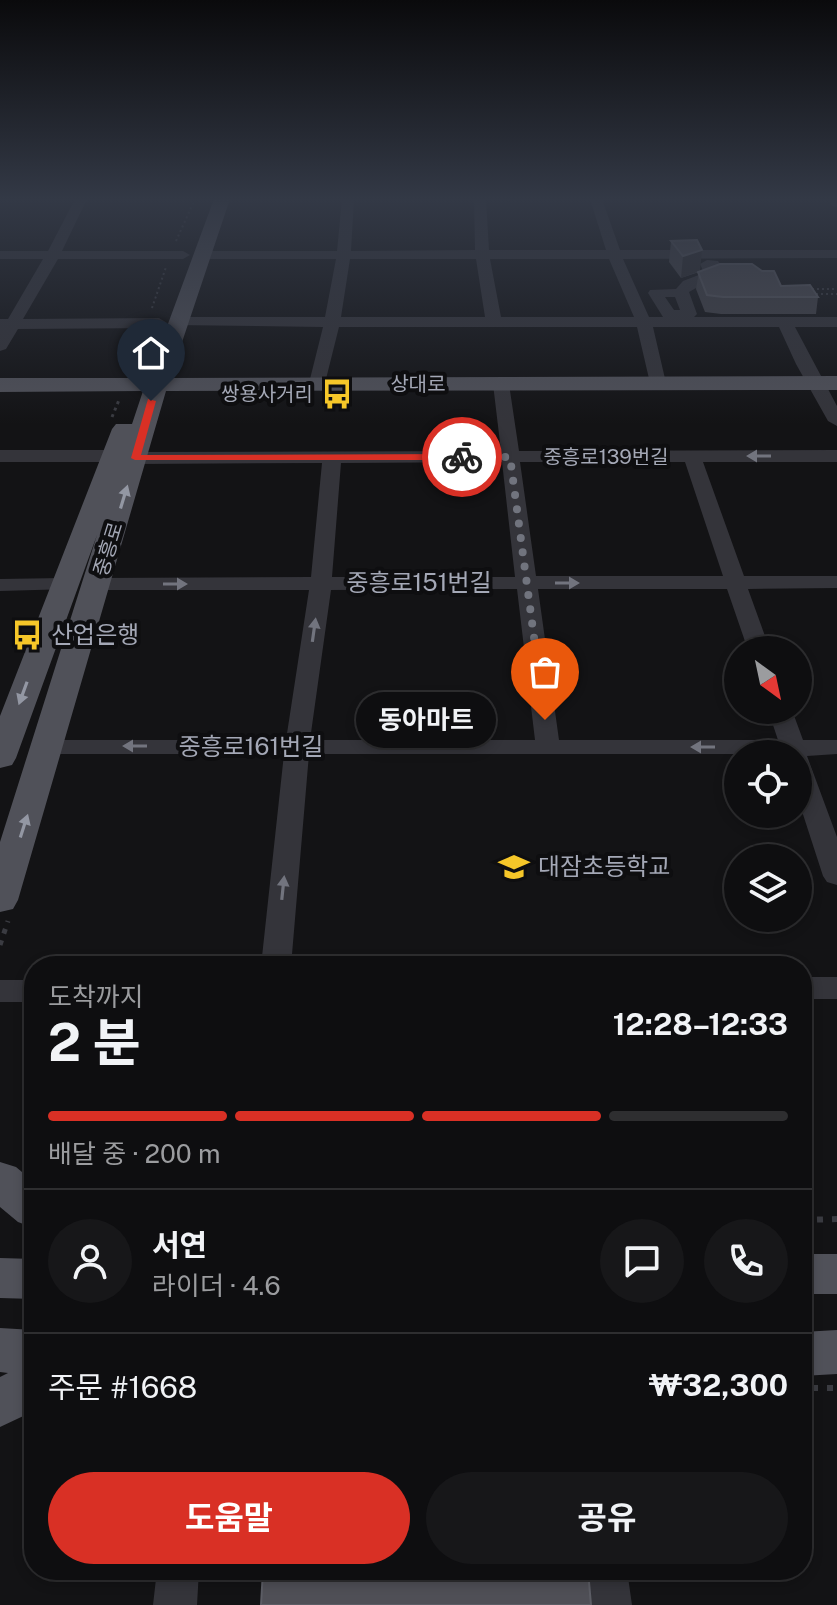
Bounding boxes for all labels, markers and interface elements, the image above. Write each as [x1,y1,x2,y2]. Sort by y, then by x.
pin [117,319,185,401]
icon: home [129,331,173,375]
street label: 상대로 [390,372,446,396]
bus stop icon: 쌍용사거리 [320,377,354,411]
place label: 쌍용사거리 [221,382,313,406]
courier [422,417,502,497]
icon: bike [440,435,484,479]
street label: 중흥로139번길 [543,445,669,469]
one-way arrow [746,450,771,462]
one-way arrow [118,484,130,508]
street label: 중흥로 [88,519,128,579]
street label: 중흥로151번길 [346,568,492,596]
one-way arrow [555,577,580,589]
one-way arrow [163,578,188,590]
one-way arrow [308,617,321,642]
bus stop icon: 산업은행 [10,618,44,652]
place label: 산업은행 [51,620,139,648]
north arrow [724,636,812,724]
map controls [724,636,812,932]
pin [511,638,579,720]
icon: bag [523,650,567,694]
one-way arrow [17,681,29,705]
callout: 동아마트 [357,692,497,748]
text: 동아마트 [378,704,474,735]
street label: 중흥로161번길 [179,732,323,760]
one-way arrow [122,740,147,752]
button: locate [724,740,812,828]
one-way arrow [690,741,715,753]
one-way arrow [18,814,30,838]
button: layers [724,844,812,932]
school or university icon: 대잠초등학교 [497,850,531,884]
place label: 대잠초등학교 [538,852,670,880]
one-way arrow [277,875,290,900]
text: 도착까지 [48,981,144,1012]
text: 12:28–12:33 [613,1006,788,1042]
text: 2 분 [48,1012,141,1073]
text: 배달 중 · 200 m [48,1138,220,1169]
button: person [48,1219,132,1303]
button: chat [600,1219,684,1303]
button: phone [704,1219,788,1303]
text: 서연 [152,1227,207,1263]
text: 라이더 · 4.6 [152,1270,281,1301]
text: ₩32,300 [649,1367,788,1403]
text: 주문 #1668 [48,1369,197,1405]
button: 도움말 [48,1472,410,1564]
button: 공유 [426,1472,788,1564]

